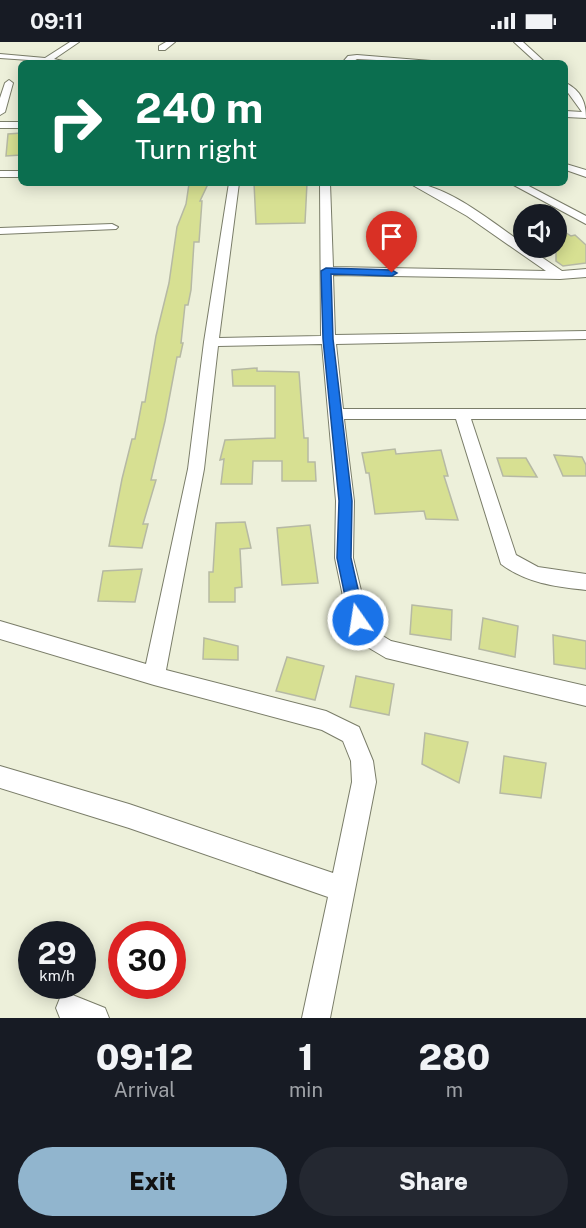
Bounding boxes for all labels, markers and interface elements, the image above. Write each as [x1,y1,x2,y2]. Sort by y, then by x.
text: 09:11 [30,8,83,34]
text: 240 m [135,83,263,132]
icon: right [36,84,114,162]
text: Turn right [135,133,258,165]
map controls [513,204,567,258]
button: sound [513,204,567,258]
pin [366,211,417,273]
icon: arrive [375,220,408,253]
position arrow [326,588,390,652]
speed limit sign: 30 [108,921,186,999]
text: 29 [38,935,76,971]
text: km/h [39,967,75,984]
text: 09:12 [96,1036,193,1078]
text: 1 [298,1036,314,1078]
text: 280 [419,1036,490,1078]
text: Arrival [114,1078,175,1102]
text: min [289,1078,323,1102]
text: m [446,1078,463,1102]
button: Exit [18,1147,287,1216]
button: Share [299,1147,568,1216]

